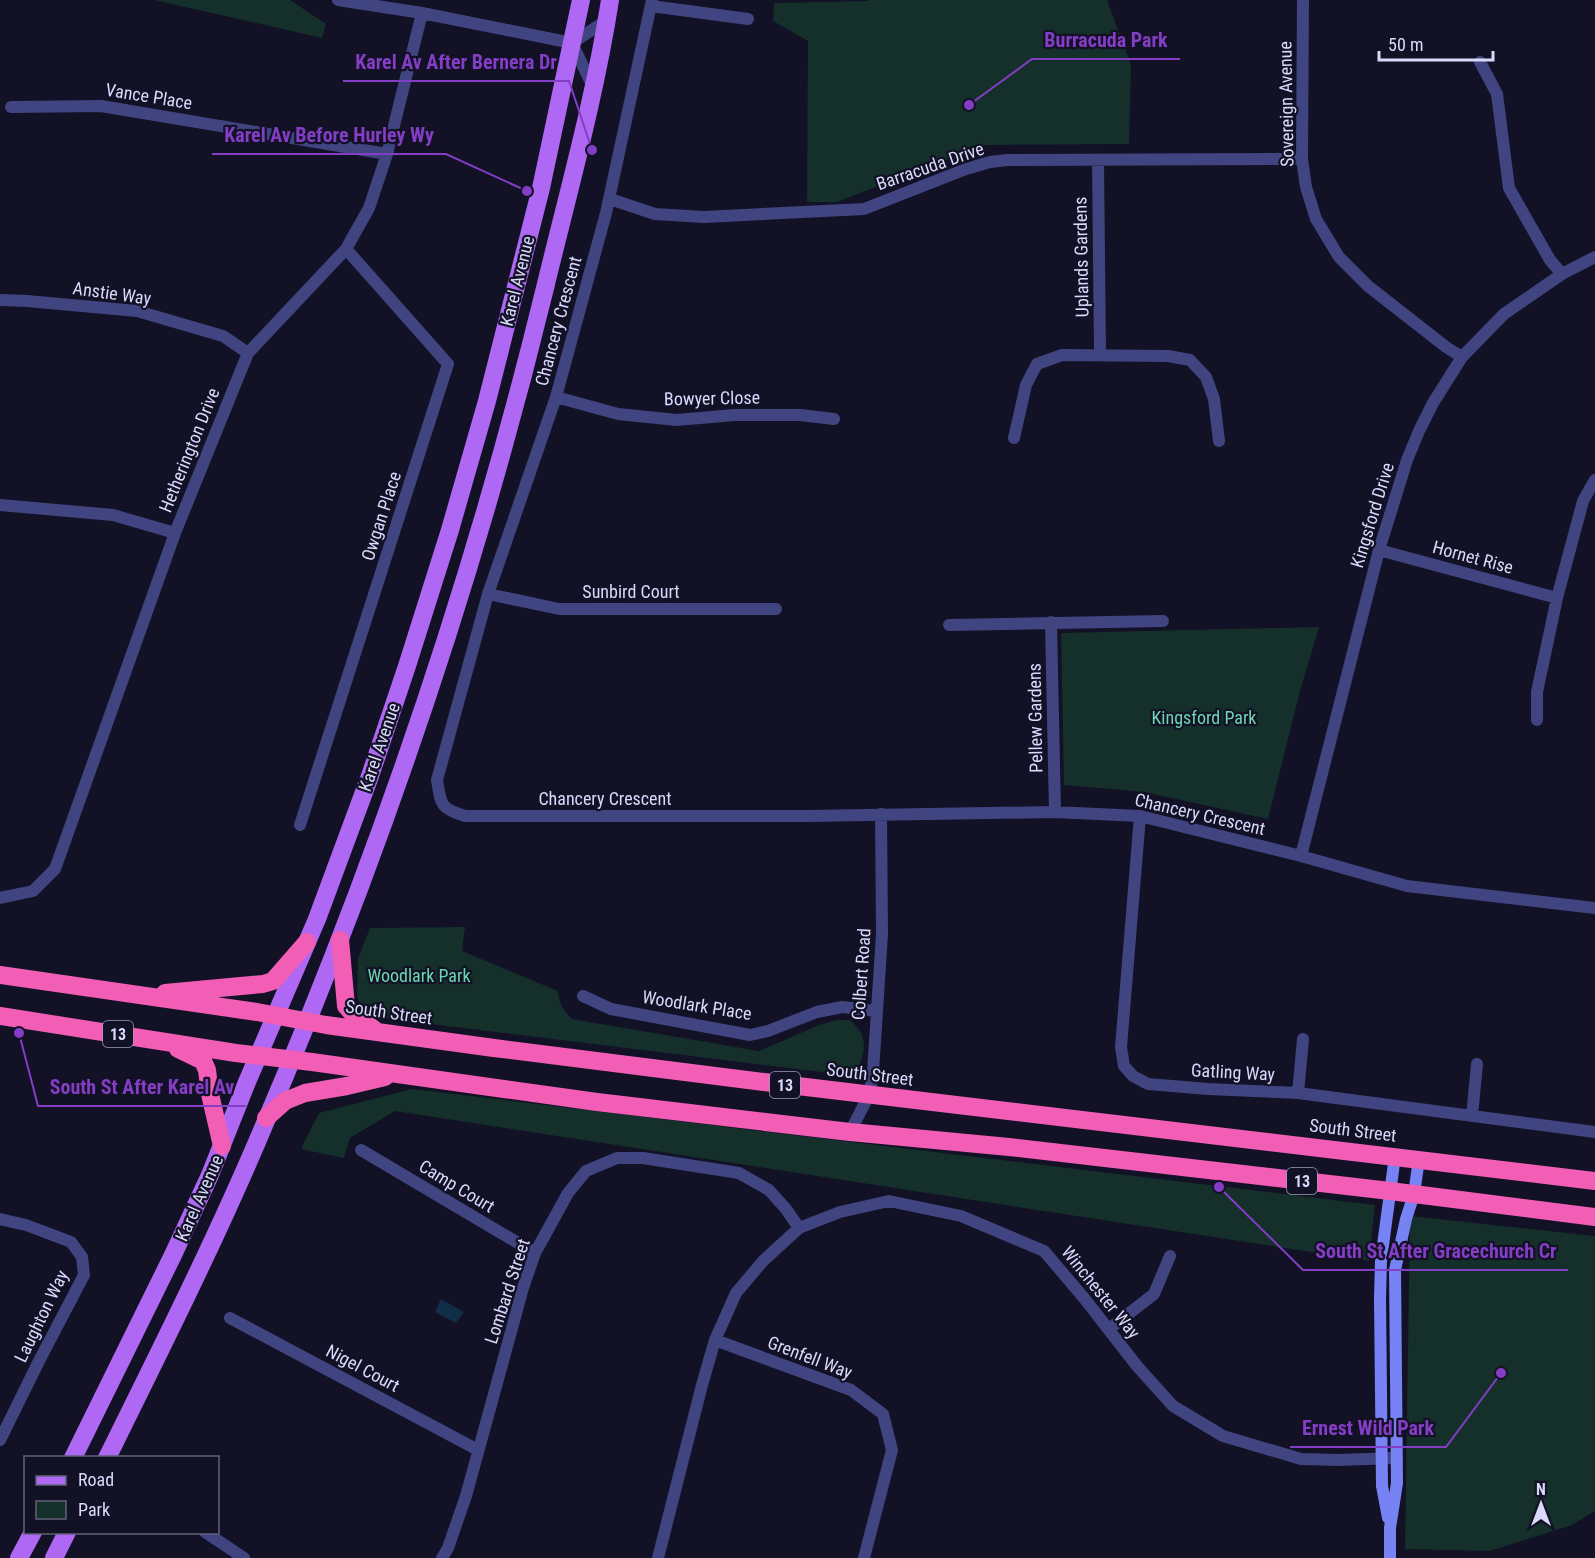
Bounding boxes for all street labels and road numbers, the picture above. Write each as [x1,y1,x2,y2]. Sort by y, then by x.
street label: Sovereign Avenue [1274,41,1298,167]
street label: Vance Place [104,79,194,113]
street label: Barracuda Drive [873,138,987,194]
street label: Uplands Gardens [1069,197,1093,317]
street label: Karel Avenue [496,234,538,328]
street label: Chancery Crescent [531,254,585,388]
street label: Anstie Way [72,277,153,309]
street label: Hetherington Drive [154,385,224,515]
street label: Bowyer Close [664,387,760,409]
street label: Kingsford Drive [1346,460,1398,570]
street label: Owgan Place [357,469,405,563]
street label: Hornet Rise [1430,536,1516,578]
street label: Sunbird Court [582,581,680,602]
street label: Pellew Gardens [1024,663,1046,773]
street label: Karel Avenue [354,700,404,794]
street label: Chancery Crescent [538,788,672,809]
street label: Chancery Crescent [1133,789,1267,839]
street label: Colbert Road [847,927,875,1021]
street label: Woodlark Place [641,986,753,1024]
street label: South Street [344,996,434,1028]
road number: 13 [103,1021,133,1047]
street label: South Street [825,1058,915,1090]
street label: Gatling Way [1191,1059,1276,1085]
road number: 13 [770,1072,800,1098]
street label: South Street [1308,1114,1398,1146]
street label: Karel Avenue [171,1152,227,1244]
street label: Camp Court [415,1155,499,1217]
road number: 13 [1287,1168,1317,1194]
street label: Lombard Street [480,1236,534,1346]
street label: Winchester Way [1057,1241,1145,1343]
street label: Laughton Way [10,1266,73,1366]
street label: Grenfell Way [765,1331,856,1383]
street label: Nigel Court [323,1340,403,1396]

